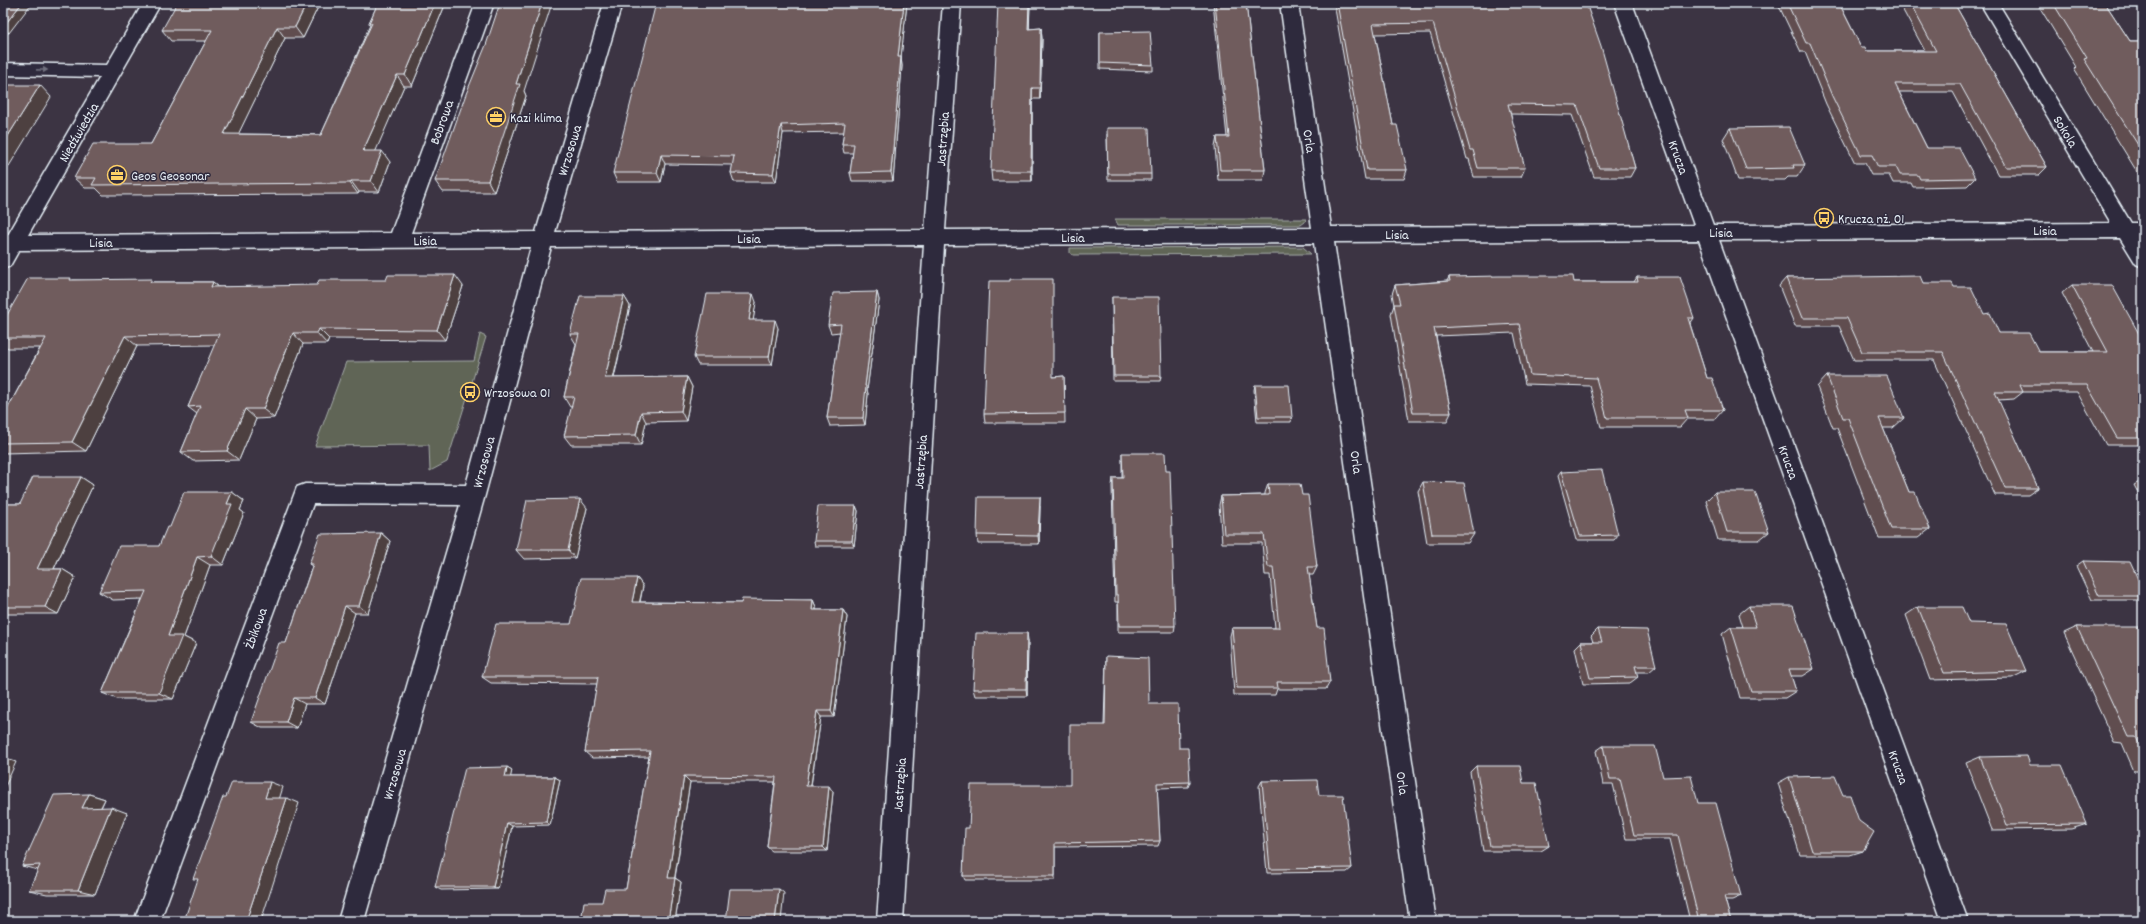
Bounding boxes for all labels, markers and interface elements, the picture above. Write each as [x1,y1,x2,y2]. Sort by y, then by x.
one-way arrow [36,67,49,73]
street label: Bobrowa [426,97,460,148]
street label: Niedźwiedzia [55,99,105,166]
office icon: Kazi klima [485,106,507,128]
place label: Kazi klima [510,109,562,129]
street label: Jastrzębia [932,111,956,167]
street label: Sokola [2047,112,2082,152]
street label: Wrzosowa [554,122,588,179]
street label: Orla [1296,128,1320,155]
street label: Krucza [1662,138,1693,178]
office icon: Geos Geosonar [106,164,128,186]
place label: Geos Geosonar [131,167,210,187]
bus stop icon: Krucza nż. 01 [1813,207,1835,229]
place label: Krucza nż. 01 [1838,210,1904,230]
street label: Lisia [2033,222,2057,242]
street label: Lisia [1709,224,1733,244]
street label: Lisia [1385,226,1409,246]
street label: Lisia [1061,229,1085,249]
street label: Lisia [737,230,761,250]
street label: Lisia [413,232,437,252]
street label: Lisia [89,234,113,254]
bus stop icon: Wrzosowa 01 [459,381,481,403]
place label: Wrzosowa 01 [484,384,550,404]
street label: Wrzosowa [468,434,501,490]
street label: Jastrzębia [910,434,934,490]
street label: Krucza [1772,443,1803,483]
street label: Orla [1344,449,1367,476]
street label: Żbikowa [240,605,274,652]
street label: Wrzosowa [379,746,413,803]
street label: Krucza [1882,748,1913,788]
street label: Jastrzębia [889,757,913,813]
street label: Orla [1390,770,1413,797]

